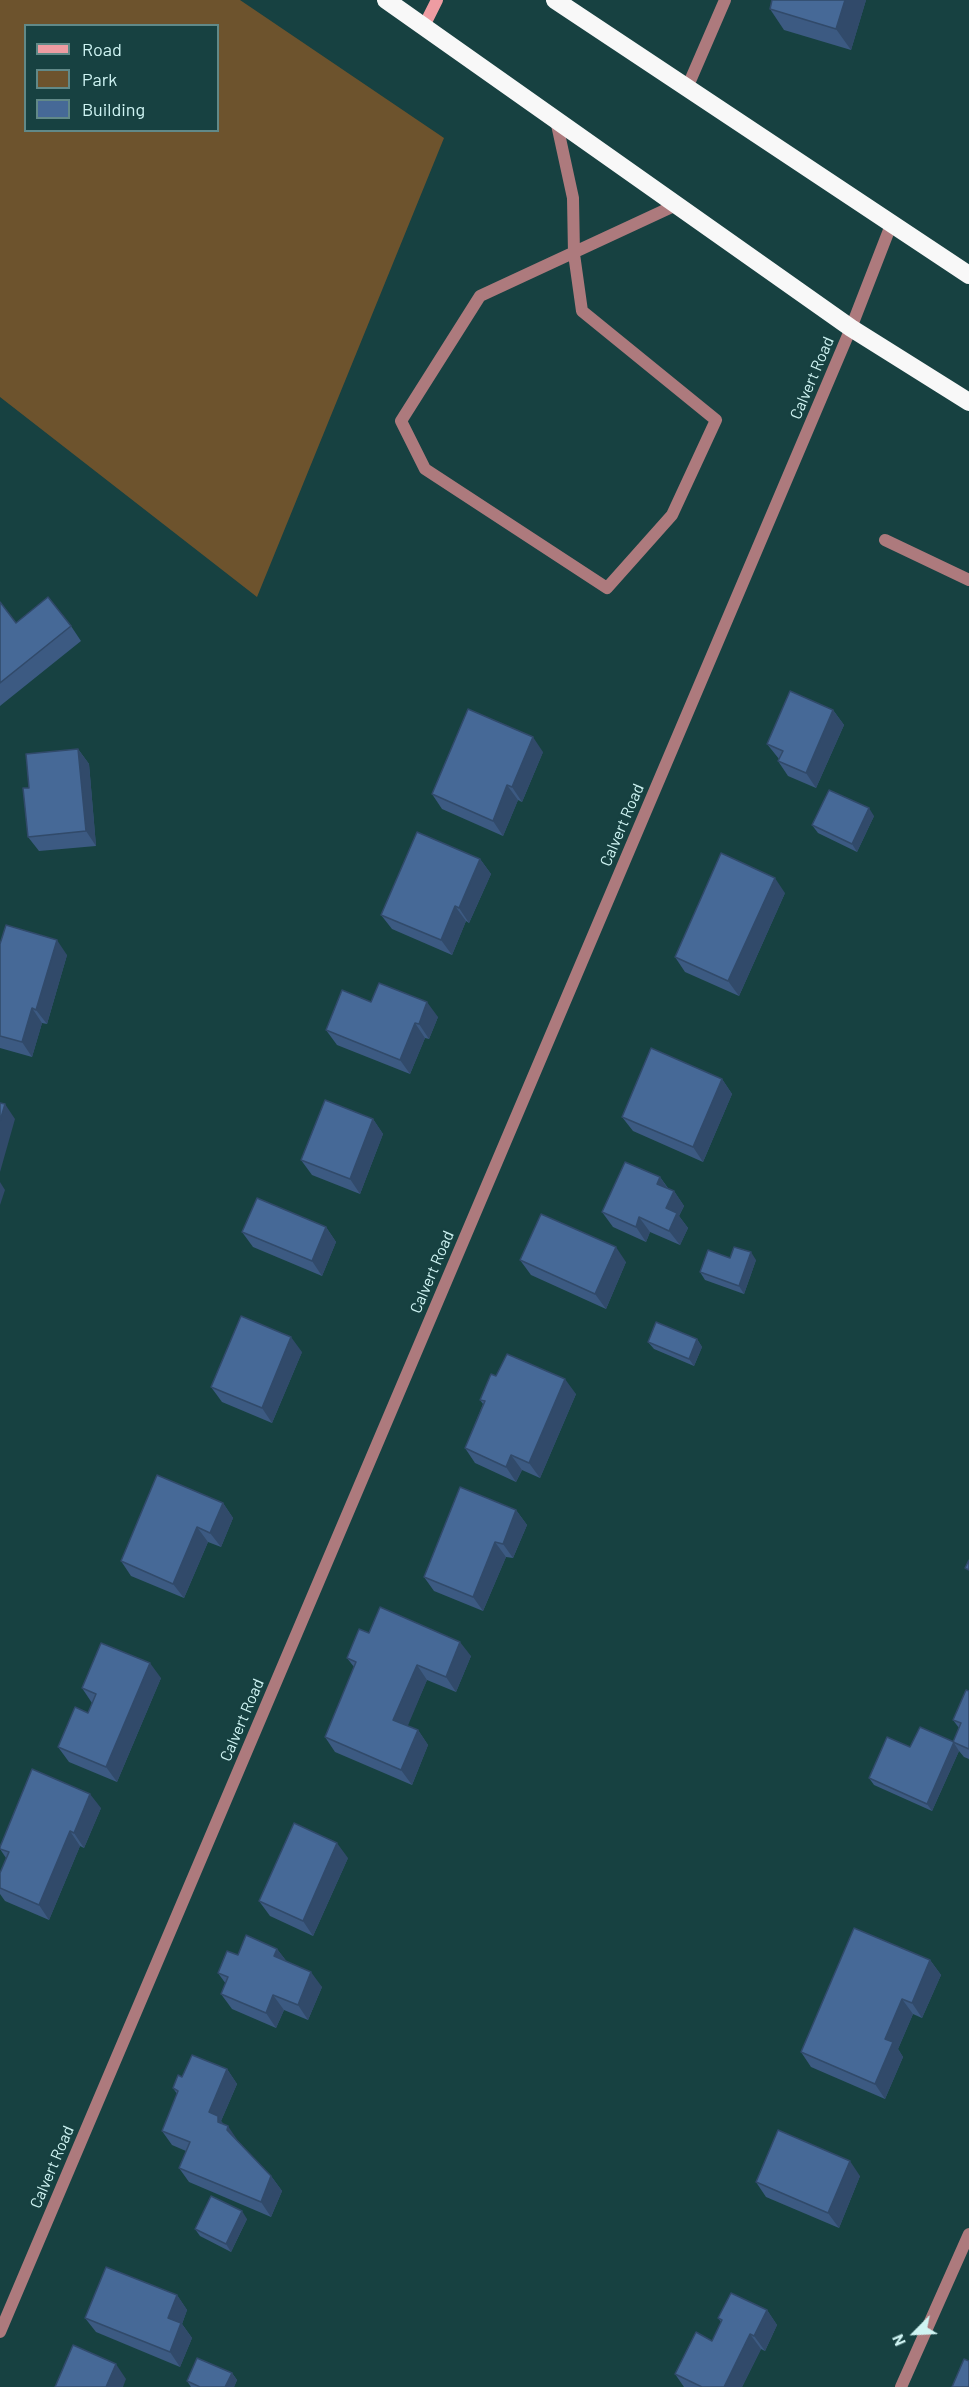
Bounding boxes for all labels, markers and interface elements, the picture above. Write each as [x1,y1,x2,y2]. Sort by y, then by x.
legend [24,24,219,132]
text: Road [82,38,122,60]
text: Park [82,68,117,90]
text: Building [82,98,145,120]
street label: Calvert Road [786,334,838,422]
street label: Calvert Road [596,781,648,869]
street label: Calvert Road [406,1228,458,1316]
street label: Calvert Road [216,1676,268,1764]
street label: Calvert Road [26,2123,78,2211]
north arrow [885,2303,945,2363]
text: N [887,2332,909,2349]

